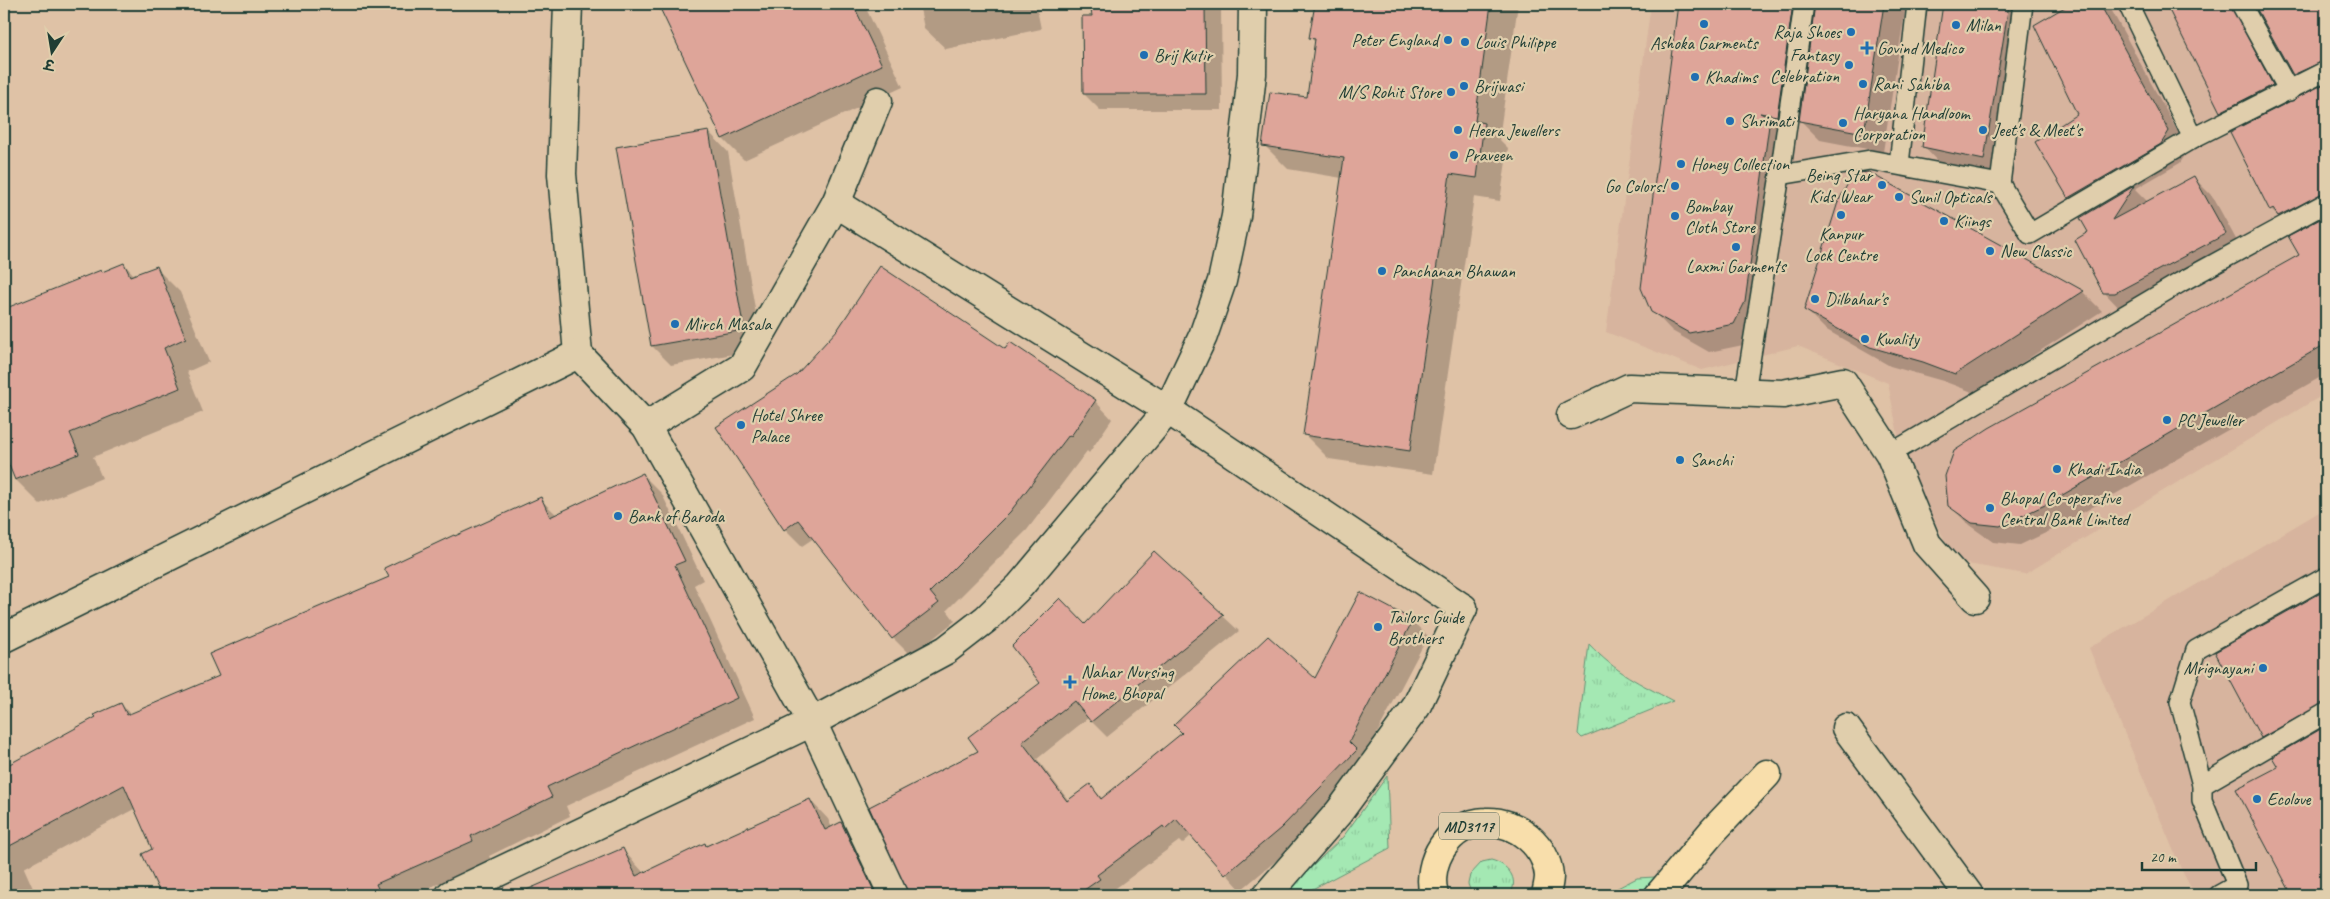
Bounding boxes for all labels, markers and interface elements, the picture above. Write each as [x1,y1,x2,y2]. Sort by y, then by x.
place label: Milan [1966,14,2002,36]
marker: Ashoka Garments [1698,18,1710,30]
marker: Milan [1950,19,1962,31]
place label: Raja Shoes [1773,21,1843,43]
marker: Raja Shoes [1845,26,1857,38]
north arrow [28,28,78,78]
place label: Peter England [1351,29,1441,51]
place label: Louis Philippe [1475,31,1557,53]
place label: Ashoka Garments [1650,32,1760,54]
marker: Peter England [1442,34,1454,46]
marker: Louis Philippe [1459,36,1471,48]
place label: Govind Medico [1877,37,1965,59]
marker: Govind Medico [1861,42,1873,54]
place label: Brij Kutir [1154,44,1214,66]
place label: Fantasy Celebration [1770,44,1841,87]
marker: Brij Kutir [1138,49,1150,61]
text: उ [41,55,58,74]
marker: Fantasy Celebration [1843,59,1855,71]
place label: Khadims [1705,66,1759,88]
marker: Khadims [1689,71,1701,83]
place label: Rani Sahiba [1873,73,1951,95]
place label: Brijwasi [1474,75,1526,97]
marker: Rani Sahiba [1857,78,1869,90]
marker: Brijwasi [1458,80,1470,92]
place label: M/S Rohit Store [1339,81,1442,103]
marker: M/S Rohit Store [1445,86,1457,98]
place label: Haryana Handloom Corporation [1853,102,1972,145]
place label: Shrimati [1740,110,1797,132]
marker: Shrimati [1724,115,1736,127]
marker: Haryana Handloom Corporation [1837,117,1849,129]
place label: Heera Jewellers [1468,119,1561,141]
place label: Jeet's & Meet's [1992,119,2084,141]
marker: Heera Jewellers [1452,124,1464,136]
marker: Jeet's & Meet's [1977,124,1989,136]
place label: Praveen [1464,144,1513,166]
marker: Praveen [1448,149,1460,161]
place label: Honey Collection [1691,153,1790,175]
marker: Honey Collection [1675,158,1687,170]
place label: Being Star Kids Wear [1806,164,1875,207]
place label: Go Colors! [1605,175,1669,197]
marker: Being Star Kids Wear [1876,179,1888,191]
marker: Go Colors! [1669,180,1681,192]
place label: Sunil Opticals [1909,186,1993,208]
marker: Sunil Opticals [1893,191,1905,203]
place label: Bombay Cloth Store [1685,195,1756,238]
marker: Kanpur Lock Centre [1835,209,1847,221]
marker: Bombay Cloth Store [1669,210,1681,222]
place label: Kiings [1954,210,1992,232]
marker: Kiings [1938,215,1950,227]
place label: Kanpur Lock Centre [1805,223,1878,266]
place label: New Classic [2000,240,2072,262]
marker: Laxmi Garments [1730,241,1742,253]
marker: New Classic [1984,245,1996,257]
place label: Laxmi Garments [1686,255,1788,277]
place label: Panchanan Bhawan [1392,260,1516,282]
marker: Panchanan Bhawan [1376,265,1388,277]
place label: Dilbahar's [1825,288,1889,310]
marker: Dilbahar's [1809,293,1821,305]
place label: Mirch Masala [685,313,773,335]
marker: Mirch Masala [669,318,681,330]
place label: Kwality [1875,328,1921,350]
marker: Kwality [1859,333,1871,345]
place label: Hotel Shree Palace [751,404,823,447]
place label: PC Jeweller [2177,409,2246,431]
marker: PC Jeweller [2161,414,2173,426]
marker: Hotel Shree Palace [735,419,747,431]
place label: Sanchi [1690,449,1735,471]
marker: Sanchi [1674,454,1686,466]
place label: Khadi India [2067,458,2142,480]
marker: Khadi India [2051,463,2063,475]
place label: Bhopal Co-operative Central Bank Limited [2000,487,2132,530]
marker: Bhopal Co-operative Central Bank Limited [1984,502,1996,514]
place label: Bank of Baroda [628,505,726,527]
marker: Bank of Baroda [612,510,624,522]
place label: Tailors Guide Brothers [1388,606,1465,649]
marker: Tailors Guide Brothers [1372,621,1384,633]
place label: Mrignayani [2183,657,2256,679]
place label: Nahar Nursing Home, Bhopal [1081,661,1175,704]
marker: Mrignayani [2257,662,2269,674]
marker: Nahar Nursing Home, Bhopal [1063,675,1077,689]
place label: Ecolove [2267,788,2312,810]
marker: Ecolove [2251,793,2263,805]
road number: MD3117 [1439,812,1499,839]
scale bar [2142,839,2256,871]
text: 20 m [2150,848,2177,867]

